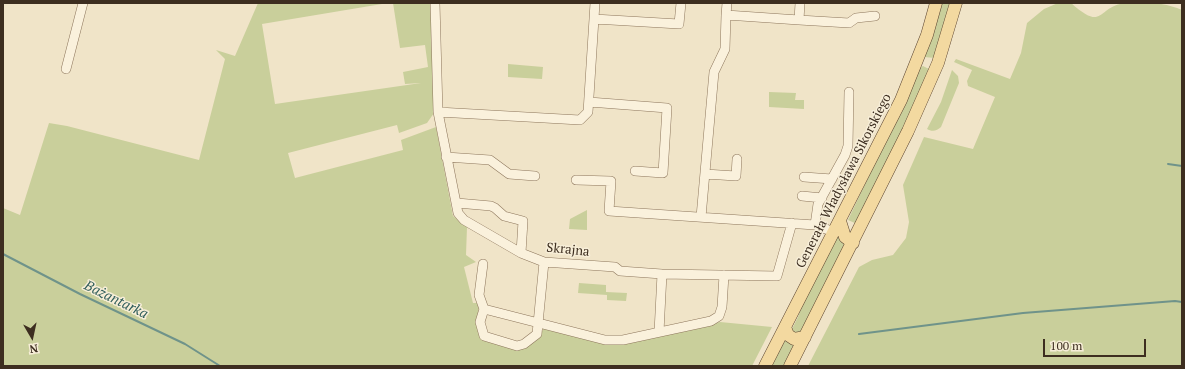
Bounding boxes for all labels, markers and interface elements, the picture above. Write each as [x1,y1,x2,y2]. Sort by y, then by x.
street label: Generała Władysława Sikorskiego [793,91,895,271]
street label: Skrajna [546,240,590,260]
water label: Bażantarka [81,277,151,323]
north arrow [12,317,52,357]
scale bar [1045,331,1148,357]
text: 100 m [1050,338,1082,353]
text: N [29,341,39,356]

